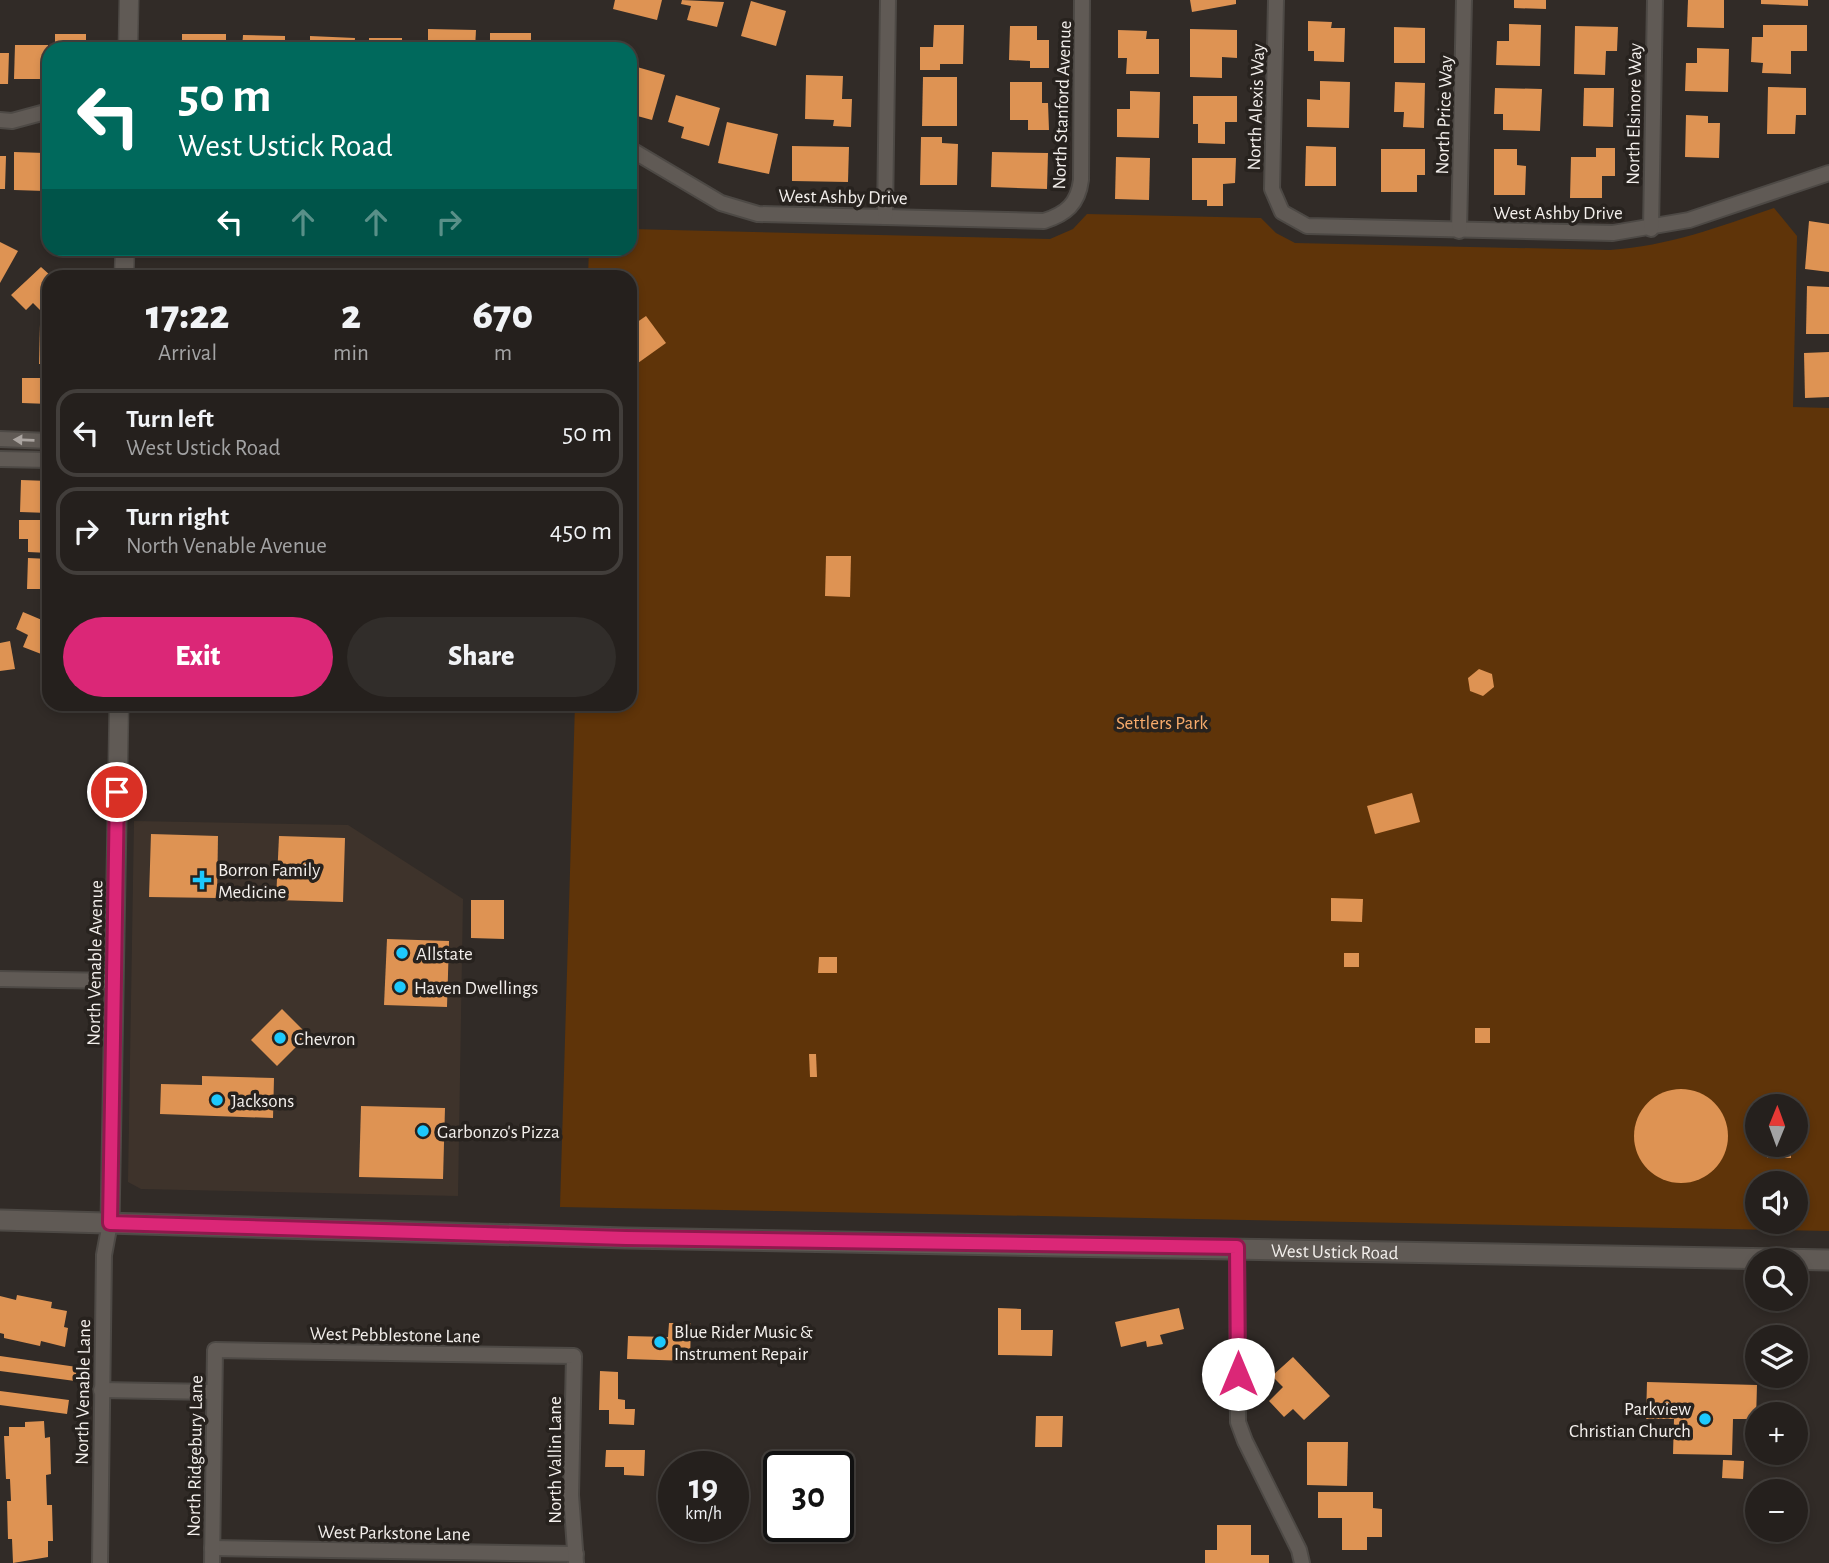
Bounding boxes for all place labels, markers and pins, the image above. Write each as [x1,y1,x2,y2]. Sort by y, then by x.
pin [87,762,147,822]
place label: Borron Family Medicine [218,861,320,902]
marker: Borron Family Medicine [192,870,212,890]
marker: Allstate [394,945,410,961]
place label: Allstate [416,945,473,964]
marker: Haven Dwellings [392,979,408,995]
place label: Haven Dwellings [414,979,538,998]
marker: Chevron [272,1030,288,1046]
place label: Chevron [294,1030,356,1049]
marker: Jacksons [209,1092,225,1108]
place label: Jacksons [231,1092,294,1111]
marker: Garbonzo's Pizza [415,1123,431,1139]
place label: Garbonzo's Pizza [437,1123,560,1142]
place label: Blue Rider Music & Instrument Repair [674,1323,813,1364]
marker: Blue Rider Music & Instrument Repair [652,1334,668,1350]
place label: Parkview Christian Church [1569,1400,1691,1441]
marker: Parkview Christian Church [1697,1411,1713,1427]

